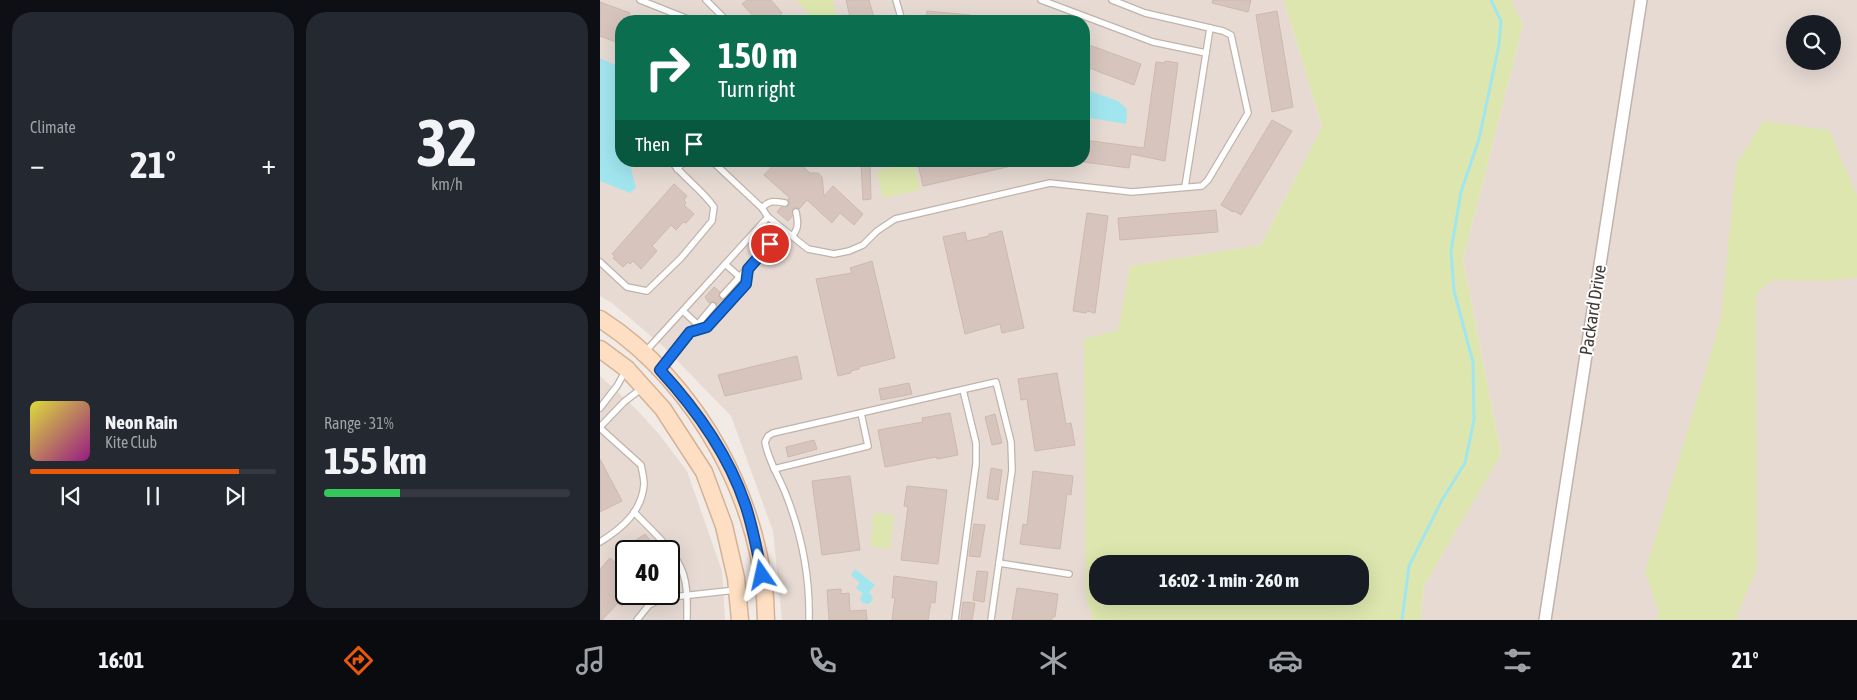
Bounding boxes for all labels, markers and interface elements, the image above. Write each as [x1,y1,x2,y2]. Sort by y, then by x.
map controls [1786,15,1841,70]
button: search [1786,15,1841,70]
icon: right [635,35,700,100]
text: 150 m [718,35,797,75]
text: Turn right [718,76,795,102]
text: 32 [416,105,478,180]
text: Climate [30,118,76,136]
icon: arrive [680,130,708,158]
text: Then [635,133,670,155]
text: 21° [130,143,176,186]
text: − [30,148,45,180]
text: + [261,148,276,180]
text: km/h [431,175,463,193]
pin [749,223,791,265]
icon: arrive [756,230,784,258]
street label: Packard Drive [1575,263,1610,357]
text: Neon Rain [105,411,177,433]
text: Range · 31% [324,414,394,432]
text: Kite Club [105,433,157,451]
text: 155 km [324,439,427,482]
icon: previous [57,482,85,510]
icon: pause [139,482,167,510]
icon: next [221,482,249,510]
speed limit sign: 40 [615,540,680,605]
position arrow [735,548,787,600]
text: 16:02 · 1 min · 260 m [1159,569,1299,591]
icon: directions [341,643,376,678]
icon: music [573,643,608,678]
icon: phone [805,643,840,678]
icon: climate [1036,643,1071,678]
icon: car [1268,643,1303,678]
icon: filters [1500,643,1535,678]
text: 16:01 [98,647,144,673]
text: 21° [1732,647,1759,673]

